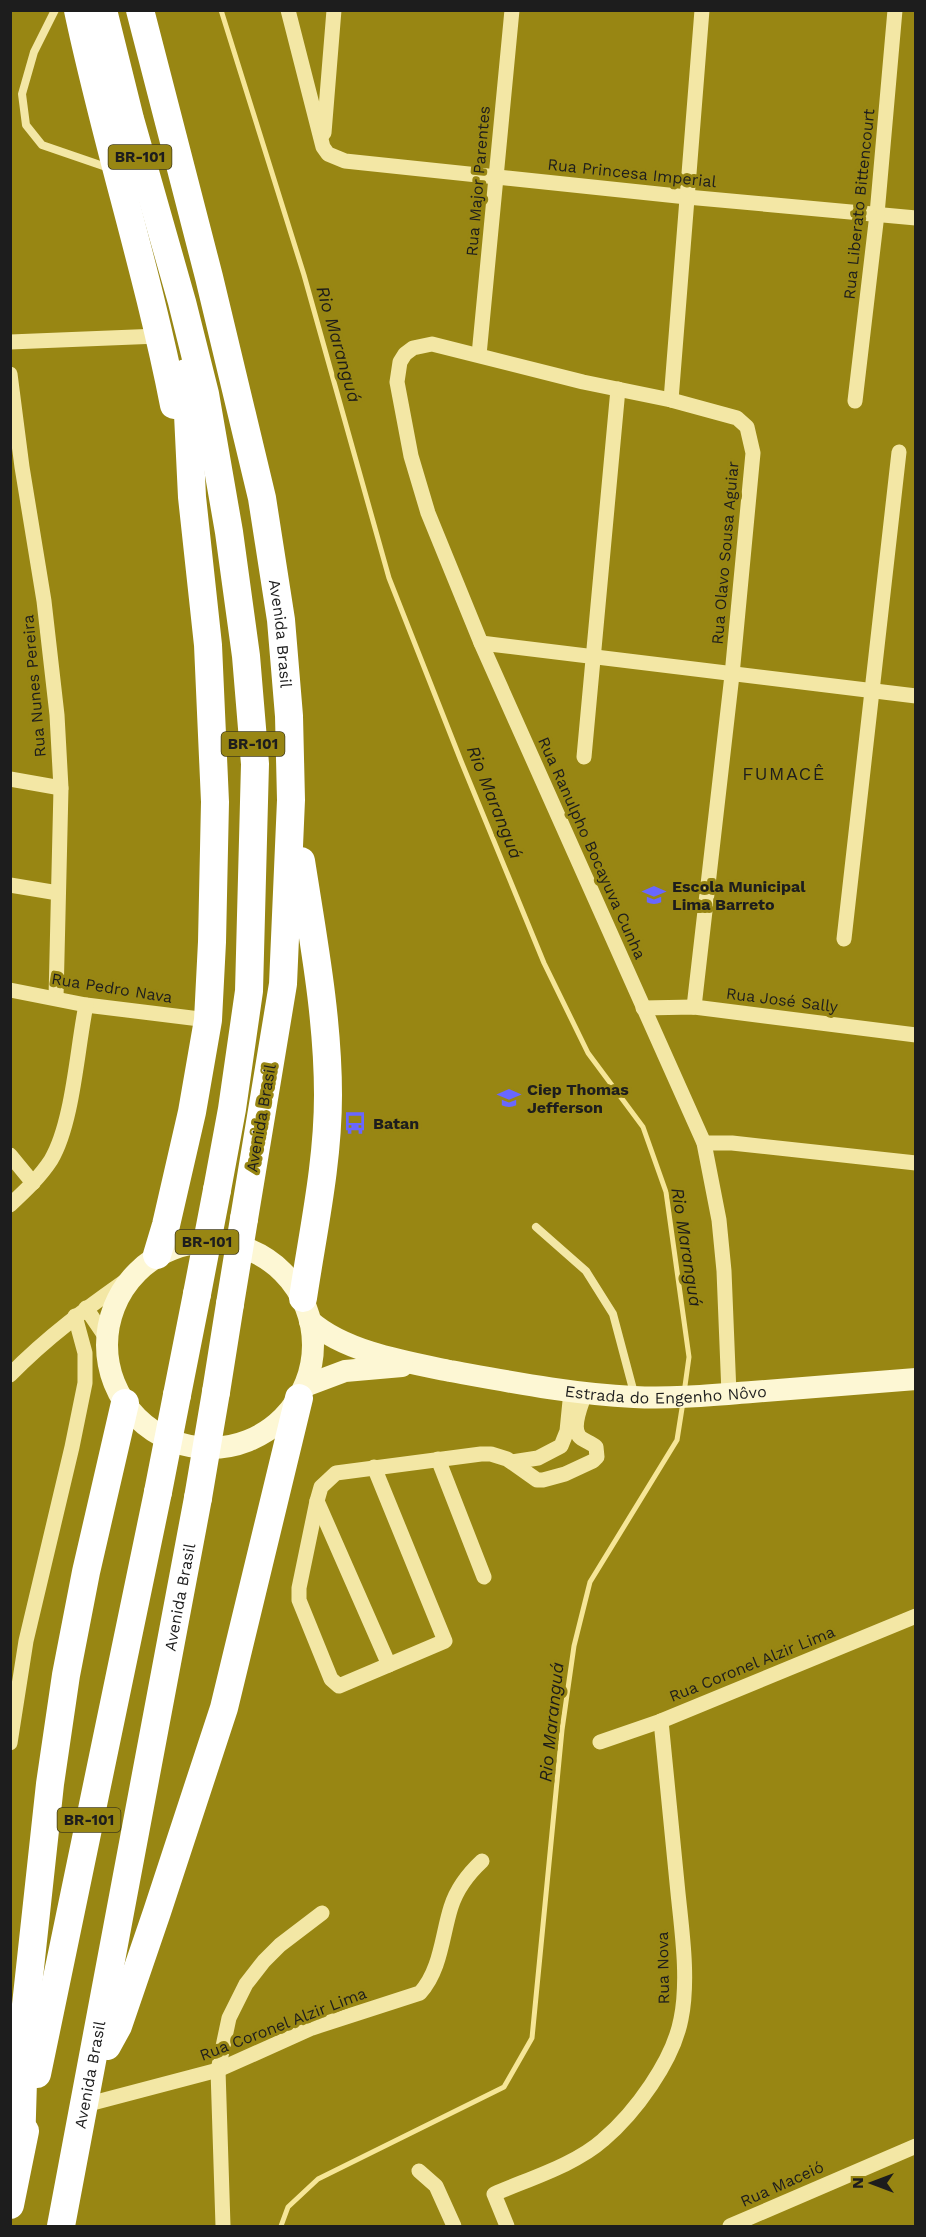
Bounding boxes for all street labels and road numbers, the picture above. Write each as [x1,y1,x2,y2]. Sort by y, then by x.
street label: Rua Major Parentes [462,105,494,257]
street label: Rua Liberato Bittencourt [840,107,879,300]
road number: BR-101 [108,145,172,169]
street label: Rua Princesa Imperial [547,155,717,191]
street label: Rua Olavo Sousa Aguiar [708,460,743,645]
street label: Avenida Brasil [265,578,296,689]
street label: Rua Nunes Pereira [18,614,50,758]
road number: BR-101 [222,732,284,756]
street label: Rua Ranulpho Bocayuva Cunha [534,734,650,962]
street label: Rua Pedro Nava [50,969,174,1007]
street label: Rua José Sally [725,984,840,1016]
street label: Avenida Brasil [242,1062,280,1173]
road number: BR-101 [176,1230,238,1254]
street label: Estrada do Engenho Nôvo [564,1381,767,1407]
street label: Avenida Brasil [160,1541,199,1653]
street label: Rua Coronel Alzir Lima [666,1622,838,1706]
road number: BR-101 [58,1808,121,1832]
street label: Rua Nova [653,1931,673,2005]
street label: Rua Coronel Alzir Lima [197,1983,369,2065]
street label: Avenida Brasil [70,2019,109,2130]
street label: Rua Maceió [737,2157,827,2211]

